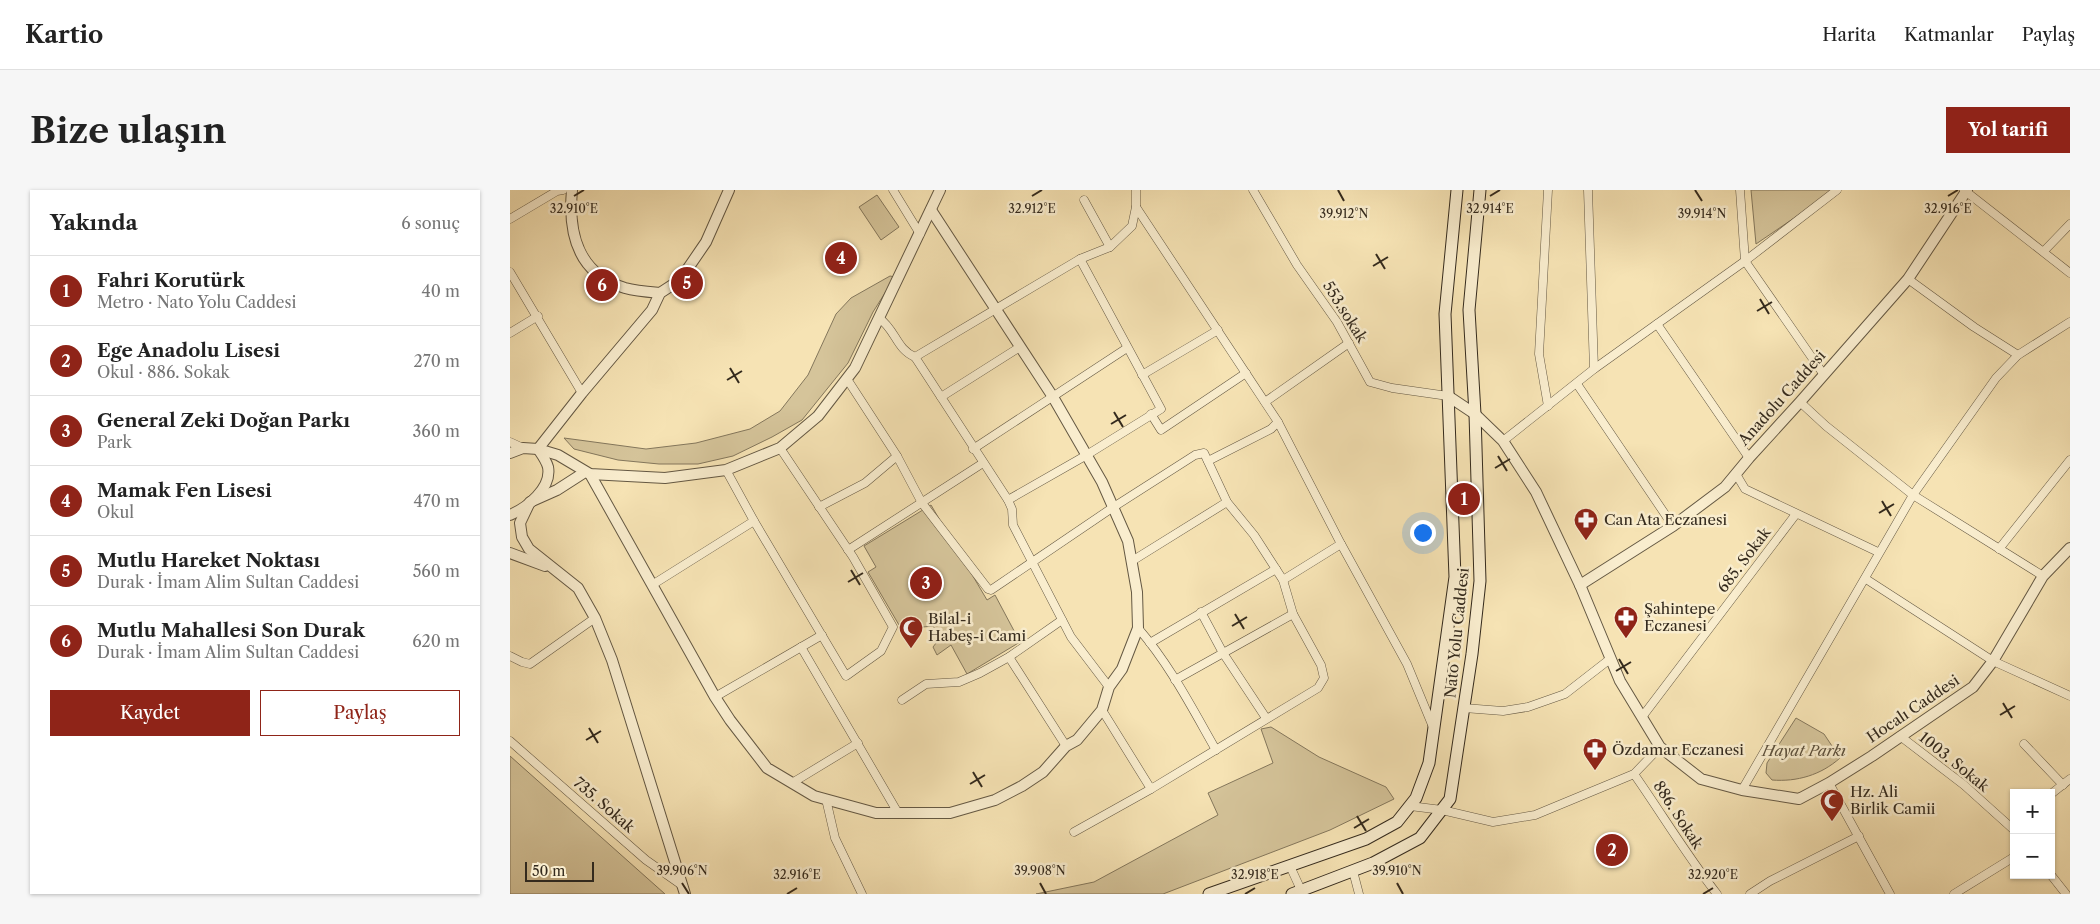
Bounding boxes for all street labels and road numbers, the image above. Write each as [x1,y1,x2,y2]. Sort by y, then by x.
street label: 553.sokak [1319,277,1373,347]
street label: Anadolu Caddesi [1733,346,1830,450]
street label: 685. Sokak [1713,522,1775,596]
street label: Nato Yolu Caddesi [1440,566,1473,699]
street label: Hocalı Caddesi [1863,670,1963,747]
street label: 1003. Sokak [1915,728,1994,796]
street label: 735. Sokak [570,773,640,837]
street label: 886. Sokak [1649,777,1708,854]

